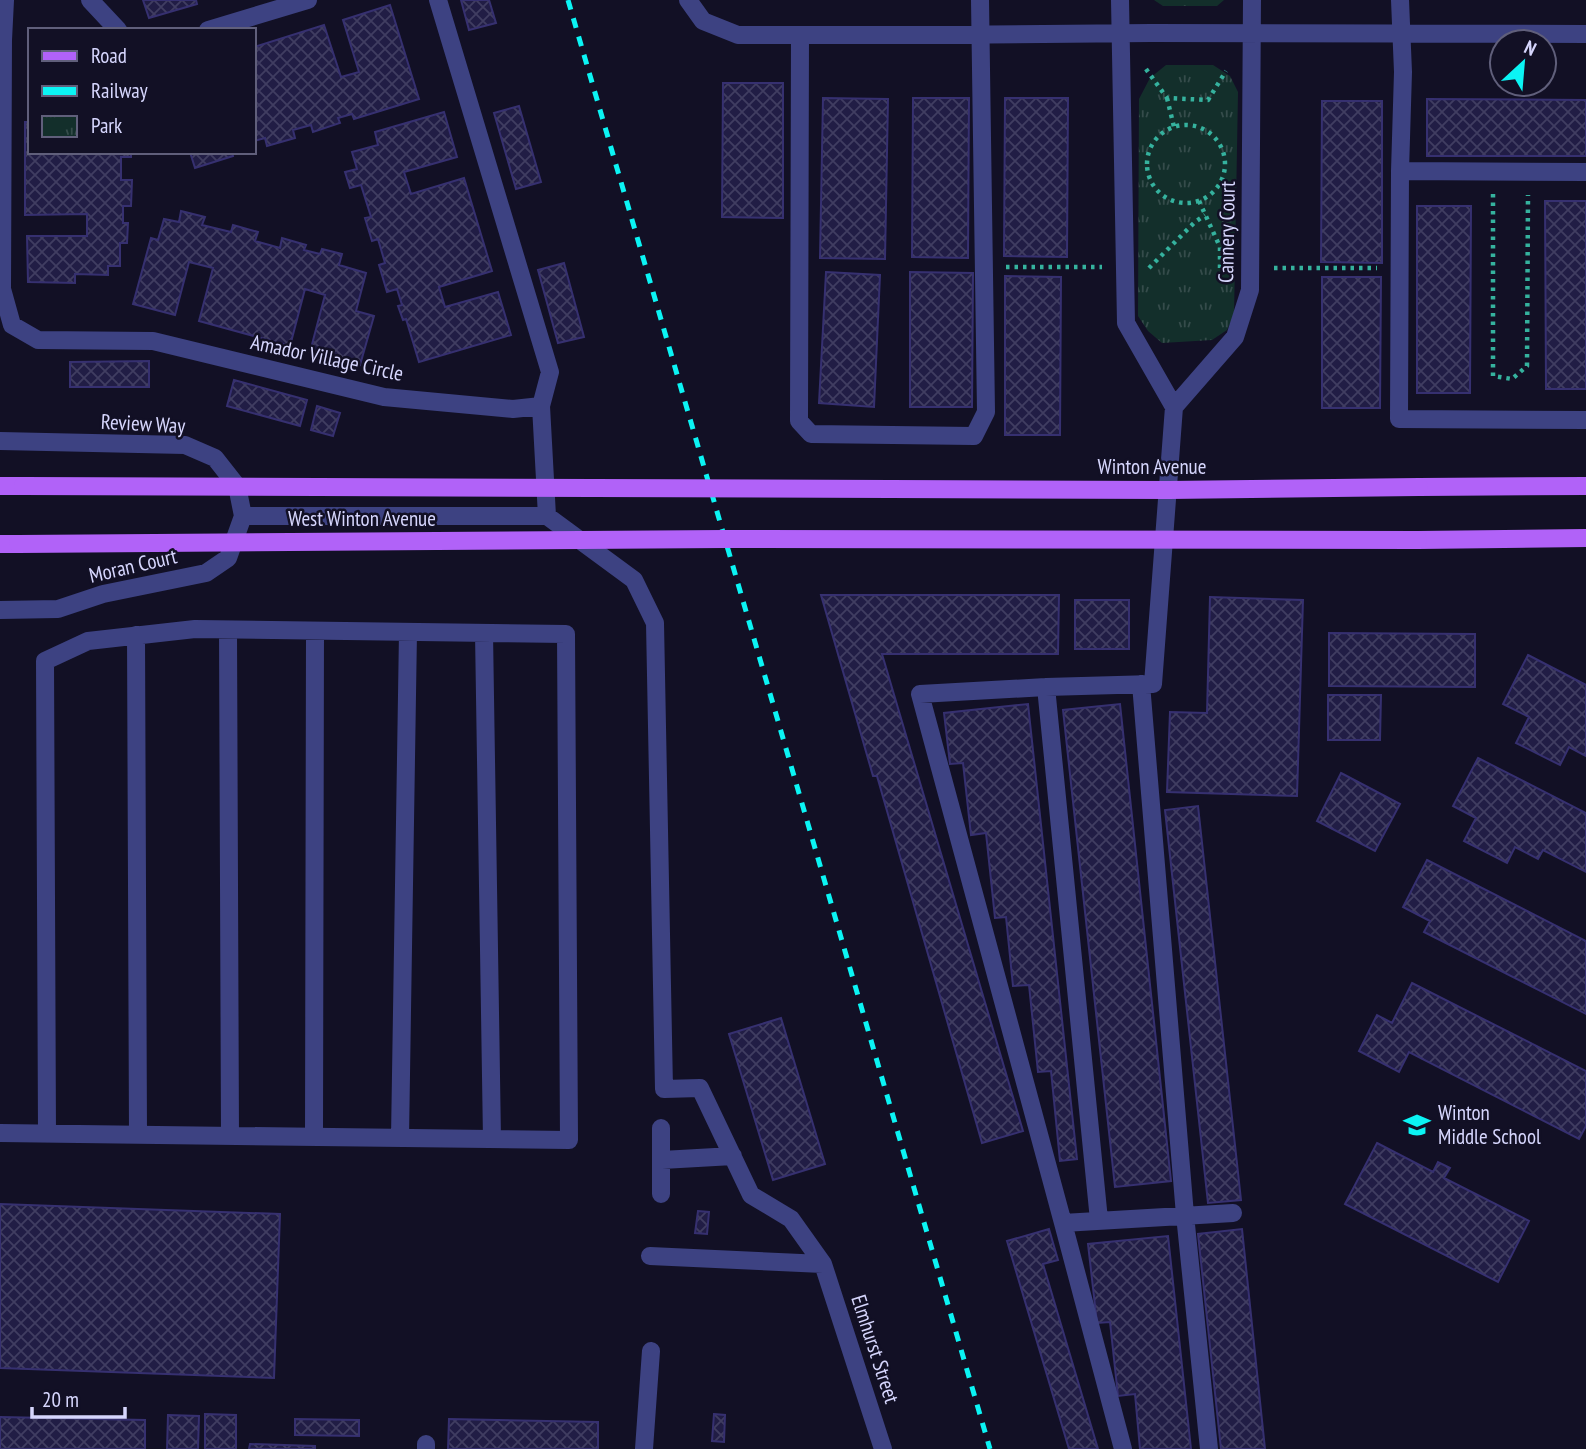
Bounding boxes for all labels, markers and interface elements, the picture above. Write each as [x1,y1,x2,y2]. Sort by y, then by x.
legend [28,28,256,154]
north arrow [1488,28,1558,98]
text: N [1521,35,1540,61]
text: Road [91,42,127,69]
text: Railway [91,77,148,104]
text: Park [91,112,122,139]
street label: Cannery Court [1212,181,1241,283]
street label: Amador Village Circle [248,328,406,387]
street label: Review Way [100,408,186,439]
street label: Winton Avenue [1098,453,1206,480]
street label: West Winton Avenue [288,505,436,532]
street label: Moran Court [86,542,180,589]
place label: Winton Middle School [1438,1099,1541,1150]
school or university icon: Winton Middle School [1402,1110,1432,1140]
street label: Elmhurst Street [845,1291,906,1407]
scale bar [32,1376,124,1420]
text: 20 m [42,1386,79,1413]

